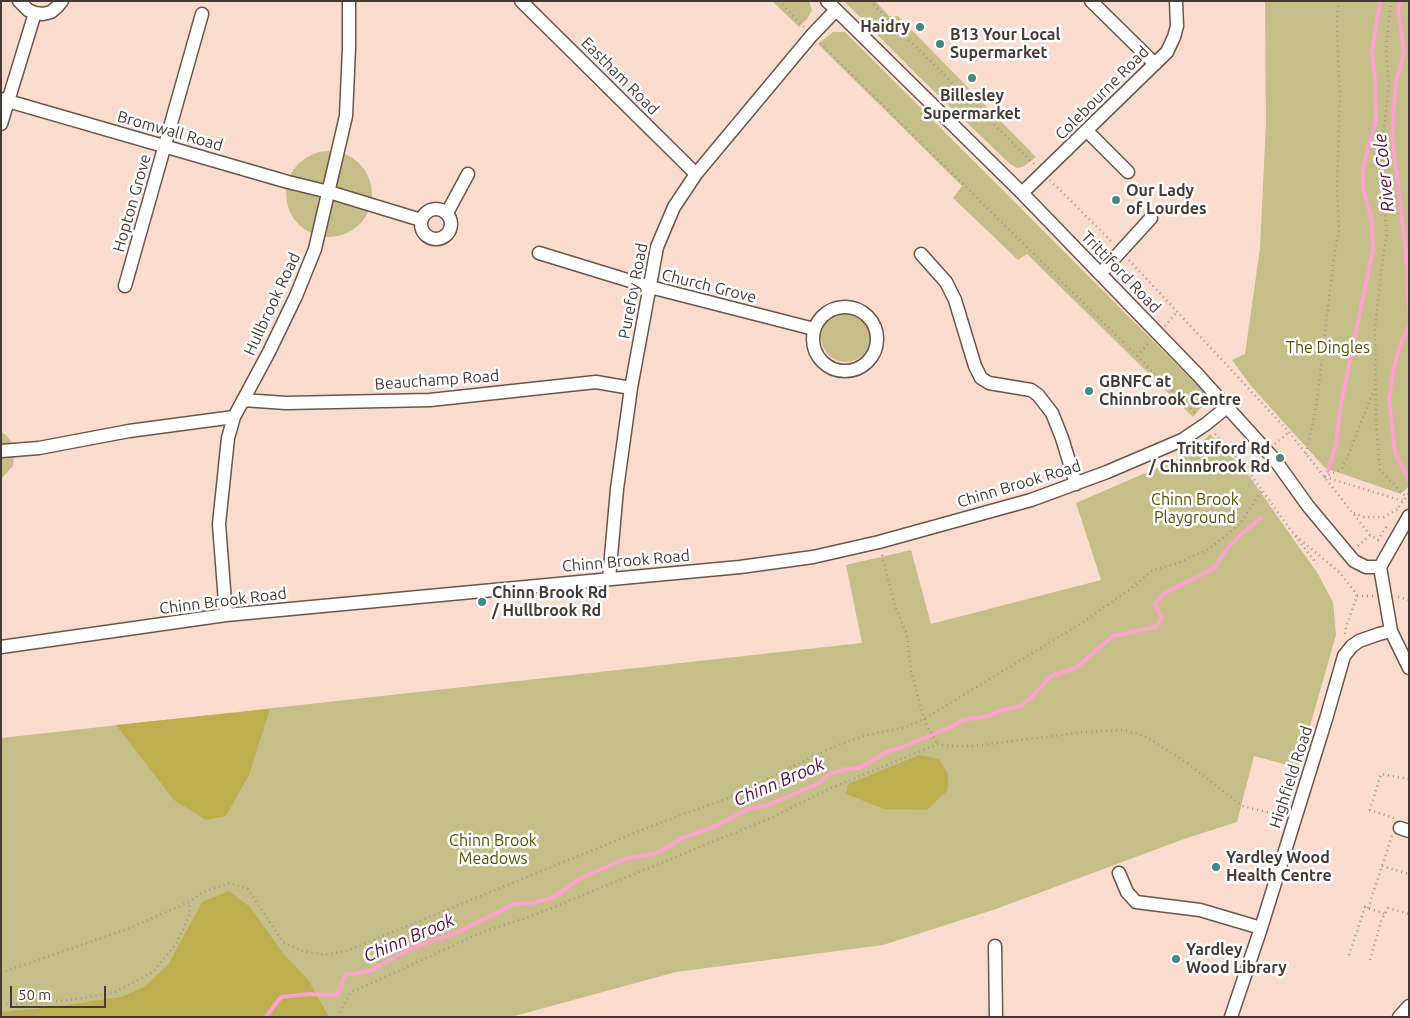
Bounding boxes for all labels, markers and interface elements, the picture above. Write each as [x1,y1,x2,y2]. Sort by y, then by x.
place label: Haidry [860,17,910,37]
marker: Haidry [914,21,926,33]
place label: B13 Your Local Supermarket [950,25,1060,63]
street label: Eastham Road [577,33,663,119]
marker: B13 Your Local Supermarket [934,38,946,50]
street label: Colebourne Road [1051,42,1153,144]
marker: Billesley Supermarket [966,72,978,84]
place label: Billesley Supermarket [923,86,1021,124]
street label: Bromwall Road [115,107,225,155]
water label: River Cole [1369,133,1399,213]
street label: Hopton Grove [109,152,155,254]
place label: Our Lady of Lourdes [1126,181,1207,219]
marker: Our Lady of Lourdes [1110,194,1122,206]
street label: Trittiford Road [1077,227,1165,317]
street label: Purefoy Road [614,241,652,341]
street label: Hullbrook Road [240,249,304,359]
street label: Church Grove [660,265,758,307]
park label: The Dingles [1286,338,1370,358]
street label: Beauchamp Road [374,366,500,394]
place label: GBNFC at Chinnbrook Centre [1099,372,1241,410]
marker: GBNFC at Chinnbrook Centre [1083,385,1095,397]
place label: Trittiford Rd / Chinnbrook Rd [1149,439,1270,477]
marker: Trittiford Rd / Chinnbrook Rd [1274,452,1286,464]
street label: Chinn Brook Road [955,456,1083,512]
park label: Chinn Brook Playground [1151,490,1239,528]
street label: Chinn Brook Road [561,546,691,576]
place label: Chinn Brook Rd / Hullbrook Rd [492,583,607,621]
street label: Chinn Brook Road [158,584,288,618]
marker: Chinn Brook Rd / Hullbrook Rd [476,596,488,608]
street label: Highfield Road [1265,723,1317,831]
water label: Chinn Brook [730,753,828,811]
park label: Chinn Brook Meadows [449,831,537,869]
place label: Yardley Wood Health Centre [1226,848,1332,886]
marker: Yardley Wood Health Centre [1210,861,1222,873]
water label: Chinn Brook [360,909,458,967]
place label: Yardley Wood Library [1186,940,1287,978]
marker: Yardley Wood Library [1170,953,1182,965]
scale bar [12,976,109,1008]
text: 50 m [18,986,51,1003]

